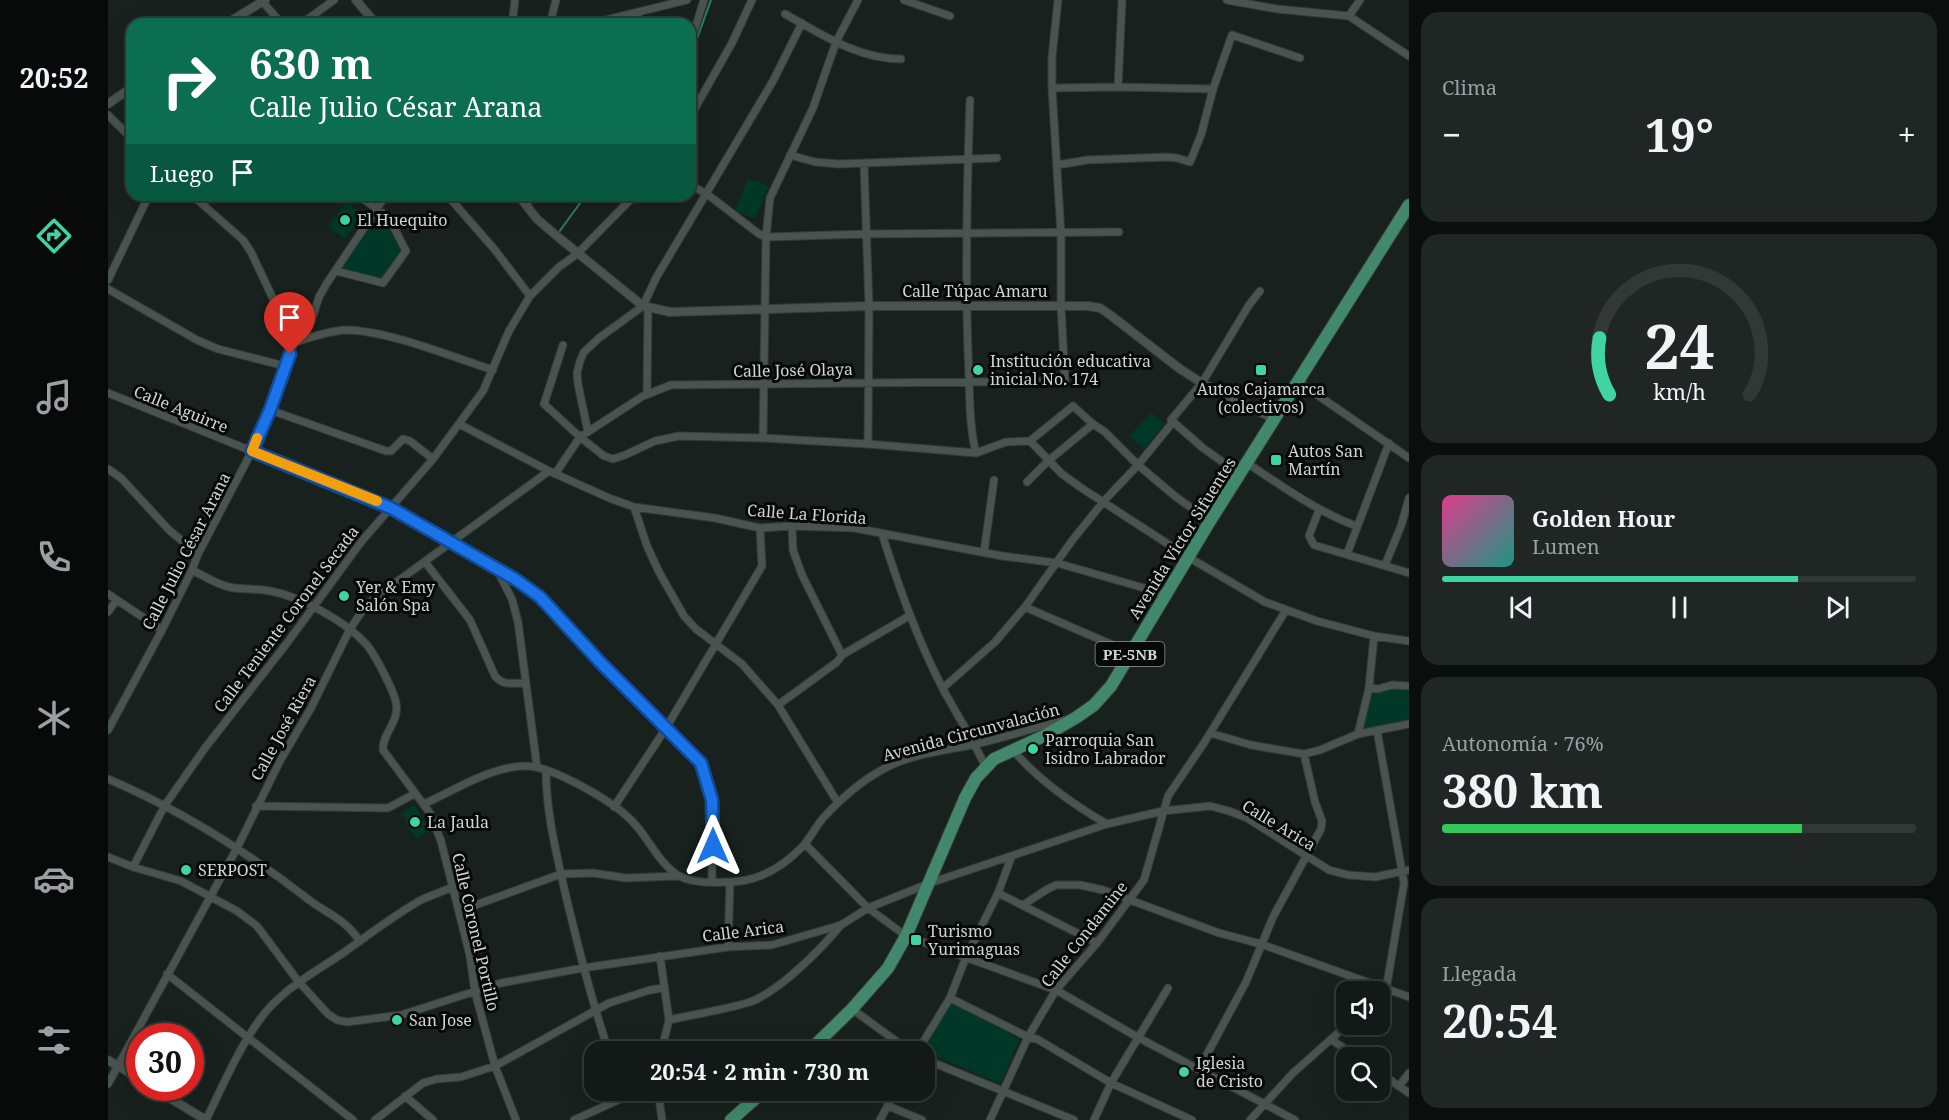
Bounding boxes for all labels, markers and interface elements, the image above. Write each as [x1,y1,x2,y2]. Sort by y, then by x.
text: 630 m [249,34,373,91]
icon: right [150,42,228,120]
text: 20:52 [19,59,89,96]
text: Clima [1442,74,1497,101]
text: Calle Julio César Arana [249,88,543,125]
text: 19° [1645,104,1714,165]
text: − [1442,112,1461,157]
text: + [1898,112,1916,157]
icon: arrive [226,156,259,189]
text: Luego [150,158,214,188]
place label: El Huequito [357,209,447,231]
marker: El Huequito [338,213,352,227]
icon: directions [33,215,75,257]
street label: Calle Túpac Amaru [902,280,1048,302]
pin [264,292,315,354]
icon: arrive [273,301,306,334]
text: 24 [1644,303,1714,388]
place label: Institución educativa inicial No. 174 [990,350,1151,390]
street label: Calle José Olaya [733,358,853,382]
marker: Institución educativa inicial No. 174 [971,363,985,377]
marker: Autos Cajamarca (colectivos) [1254,363,1268,377]
icon: music [33,376,75,418]
place label: Autos Cajamarca (colectivos) [1197,378,1325,418]
text: km/h [1653,378,1706,407]
street label: Calle Aguirre [131,380,231,438]
place label: Autos San Martín [1288,440,1363,480]
street label: Avenida Victor Sifuentes [1123,453,1241,623]
marker: Autos San Martín [1269,453,1283,467]
street label: Calle Julio César Arana [137,469,235,633]
street label: Calle La Florida [747,499,867,529]
text: Golden Hour [1532,503,1675,533]
street label: Calle Teniente Coronel Secada [208,521,364,717]
text: Lumen [1532,533,1600,560]
icon: phone [33,536,75,578]
place label: Yer & Emy Salón Spa [355,576,436,616]
marker: Yer & Emy Salón Spa [337,589,351,603]
icon: previous [1505,591,1538,624]
icon: pause [1663,591,1696,624]
icon: next [1821,591,1854,624]
road number: PE-5NB [1096,642,1164,666]
street label: Calle José Riera [245,672,321,784]
icon: climate [33,697,75,739]
street label: Avenida Circunvalación [880,698,1062,766]
place label: Parroquia San Isidro Labrador [1045,729,1166,769]
text: Autonomía · 76% [1442,730,1604,757]
marker: Parroquia San Isidro Labrador [1026,742,1040,756]
text: 380 km [1442,760,1603,821]
street label: Calle Arica [1238,794,1320,856]
place label: La Jaula [427,811,489,833]
position arrow [681,814,745,878]
marker: La Jaula [408,815,422,829]
street label: Calle Coronel Portillo [447,851,505,1013]
icon: car [33,858,75,900]
place label: SERPOST [198,859,267,881]
marker: SERPOST [179,863,193,877]
street label: Calle Condamine [1036,876,1132,992]
street label: Calle Arica [701,915,785,947]
place label: Turismo Yurimaguas [927,920,1020,960]
marker: Turismo Yurimaguas [909,933,923,947]
text: Llegada [1442,960,1517,987]
map controls [1336,981,1390,1101]
button: sound [1336,981,1390,1035]
text: 20:54 [1442,990,1557,1051]
place label: San Jose [409,1009,472,1031]
marker: San Jose [390,1013,404,1027]
icon: filters [33,1019,75,1061]
speed limit sign: 30 [126,1023,204,1101]
button: search [1336,1047,1390,1101]
place label: Iglesia de Cristo [1196,1052,1263,1092]
text: 20:54 · 2 min · 730 m [650,1056,869,1086]
marker: Iglesia de Cristo [1177,1065,1191,1079]

